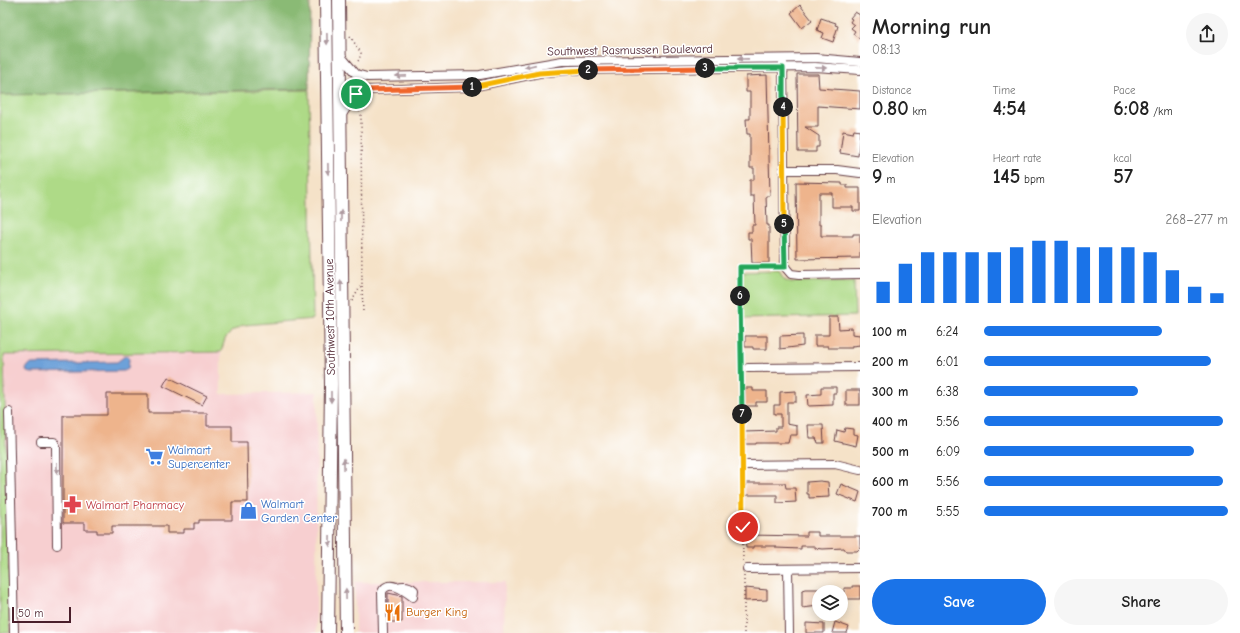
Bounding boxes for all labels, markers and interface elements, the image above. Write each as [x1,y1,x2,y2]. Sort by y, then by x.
button: share [1186,13,1228,55]
text: Morning run [872,14,991,40]
one-way arrow [324,33,330,46]
street label: Southwest Rasmussen Boulevard [547,42,713,58]
text: 08:13 [872,42,901,57]
one-way arrow [736,56,749,62]
pin: 3 [695,58,715,78]
pin: 2 [578,60,598,80]
text: 3 [702,61,708,74]
one-way arrow [524,63,536,69]
text: 2 [585,63,591,76]
one-way arrow [815,64,827,71]
one-way arrow [394,73,407,79]
pin [339,77,373,111]
pin: 1 [462,77,482,97]
text: 1 [470,80,474,93]
icon: arrive [345,83,367,105]
text: Distance [872,84,911,97]
text: Time [993,84,1016,97]
text: Pace [1113,84,1136,97]
pin: 4 [773,97,793,117]
text: 0.80 [872,97,909,120]
text: 4:54 [993,97,1026,120]
text: 6:08 [1113,97,1150,120]
text: 4 [780,100,786,113]
text: km [909,105,927,118]
text: /km [1150,105,1173,118]
text: Elevation [872,152,914,165]
text: Heart rate [993,152,1041,165]
text: kcal [1113,152,1132,165]
one-way arrow [325,163,331,176]
text: 9 [872,165,882,188]
text: 145 [993,165,1020,188]
text: 57 [1113,165,1133,188]
text: m [882,173,895,186]
text: bpm [1020,173,1045,186]
one-way arrow [337,210,344,222]
text: Elevation [872,212,922,227]
text: 268–277 m [1165,212,1228,227]
pin: 5 [774,214,794,234]
text: 5 [781,217,787,230]
street label: Southwest 10th Avenue [322,258,338,376]
one-way arrow [338,279,344,292]
pin: 6 [730,286,750,306]
text: 6 [737,289,743,302]
text: 100 m [872,324,907,339]
text: 6:24 [936,324,958,339]
text: 200 m [872,354,908,369]
text: 6:01 [936,354,958,369]
text: 300 m [872,384,908,399]
text: 6:38 [936,384,959,399]
one-way arrow [328,391,334,404]
pin: 7 [732,404,752,424]
text: 7 [740,407,744,420]
text: 400 m [872,414,908,429]
text: 5:56 [936,414,960,429]
place label: Walmart Supercenter [168,443,230,471]
text: 500 m [872,444,909,459]
text: 6:09 [936,444,960,459]
supermarket icon: Walmart Supercenter [145,447,165,467]
one-way arrow [341,457,347,470]
one-way arrow [54,462,60,475]
text: 600 m [872,474,909,489]
text: 5:56 [936,474,960,489]
pharmacy icon: Walmart Pharmacy [63,495,83,515]
place label: Walmart Garden Center [261,497,337,525]
place label: Walmart Pharmacy [86,498,185,512]
shop icon: Walmart Garden Center [238,501,258,521]
text: 700 m [872,504,908,519]
text: 5:55 [936,504,960,519]
pin [726,510,760,544]
icon: check [732,516,754,538]
one-way arrow [327,535,333,548]
button: Save [872,579,1046,625]
button: Share [1054,579,1228,625]
map controls [812,585,848,621]
button: layers [812,585,848,621]
one-way arrow [343,587,349,600]
restaurant icon: Burger King [383,602,403,622]
scale bar [12,605,71,624]
place label: Burger King [406,605,468,619]
text: 50 m [18,607,43,620]

